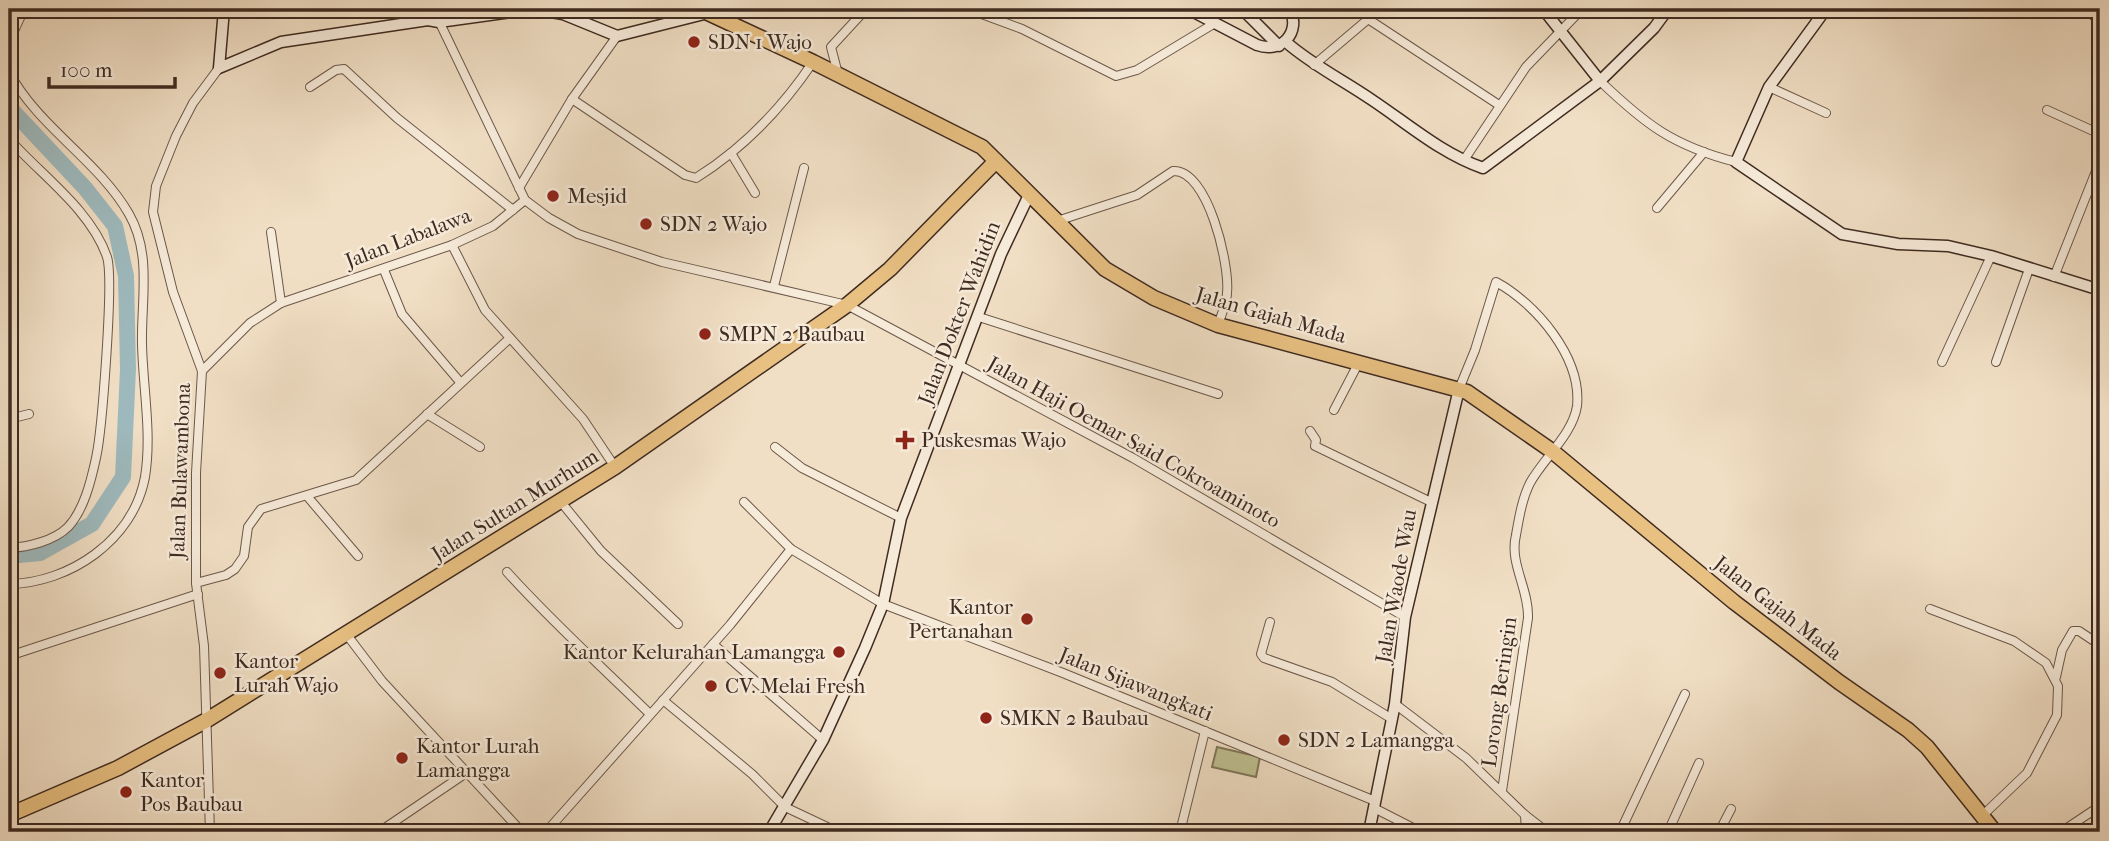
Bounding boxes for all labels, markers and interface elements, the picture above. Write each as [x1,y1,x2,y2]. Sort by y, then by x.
place label: SDN 1 Wajo [708,30,812,54]
marker: SDN 1 Wajo [686,34,702,50]
scale bar [49,46,175,90]
text: 100 m [60,58,113,82]
place label: Mesjid [567,184,628,208]
marker: Mesjid [545,188,561,204]
street label: Jalan Labalawa [340,203,475,274]
place label: SDN 2 Wajo [660,212,767,236]
marker: SDN 2 Wajo [638,216,654,232]
street label: Jalan Dokter Wahidin [912,218,1005,410]
street label: Jalan Gajah Mada [1191,281,1349,348]
place label: SMPN 2 Baubau [719,322,865,346]
marker: SMPN 2 Baubau [697,326,713,342]
street label: Jalan Haji Oemar Said Cokroaminoto [982,350,1285,533]
street label: Jalan Bulawambona [165,382,195,561]
place label: Puskesmas Wajo [921,428,1066,452]
marker: Puskesmas Wajo [895,430,915,450]
street label: Jalan Sultan Murhum [425,444,603,567]
street label: Jalan Waode Wau [1370,507,1421,667]
street label: Jalan Gajah Mada [1708,549,1847,665]
place label: Kantor Pertanahan [909,595,1013,643]
marker: Kantor Pertanahan [1019,611,1035,627]
street label: Lorong Beringin [1477,615,1521,769]
place label: Kantor Kelurahan Lamangga [563,640,825,664]
street label: Jalan Sijawangkati [1054,641,1216,726]
marker: Kantor Kelurahan Lamangga [831,644,847,660]
place label: Kantor Lurah Wajo [234,649,338,697]
marker: Kantor Lurah Wajo [212,665,228,681]
place label: CV. Melai Fresh [725,674,866,698]
marker: CV. Melai Fresh [703,678,719,694]
place label: SMKN 2 Baubau [1000,706,1149,730]
marker: SMKN 2 Baubau [978,710,994,726]
place label: SDN 2 Lamangga [1298,728,1455,752]
marker: SDN 2 Lamangga [1276,732,1292,748]
place label: Kantor Lurah Lamangga [416,734,540,782]
marker: Kantor Lurah Lamangga [394,750,410,766]
place label: Kantor Pos Baubau [140,768,243,816]
marker: Kantor Pos Baubau [118,784,134,800]

